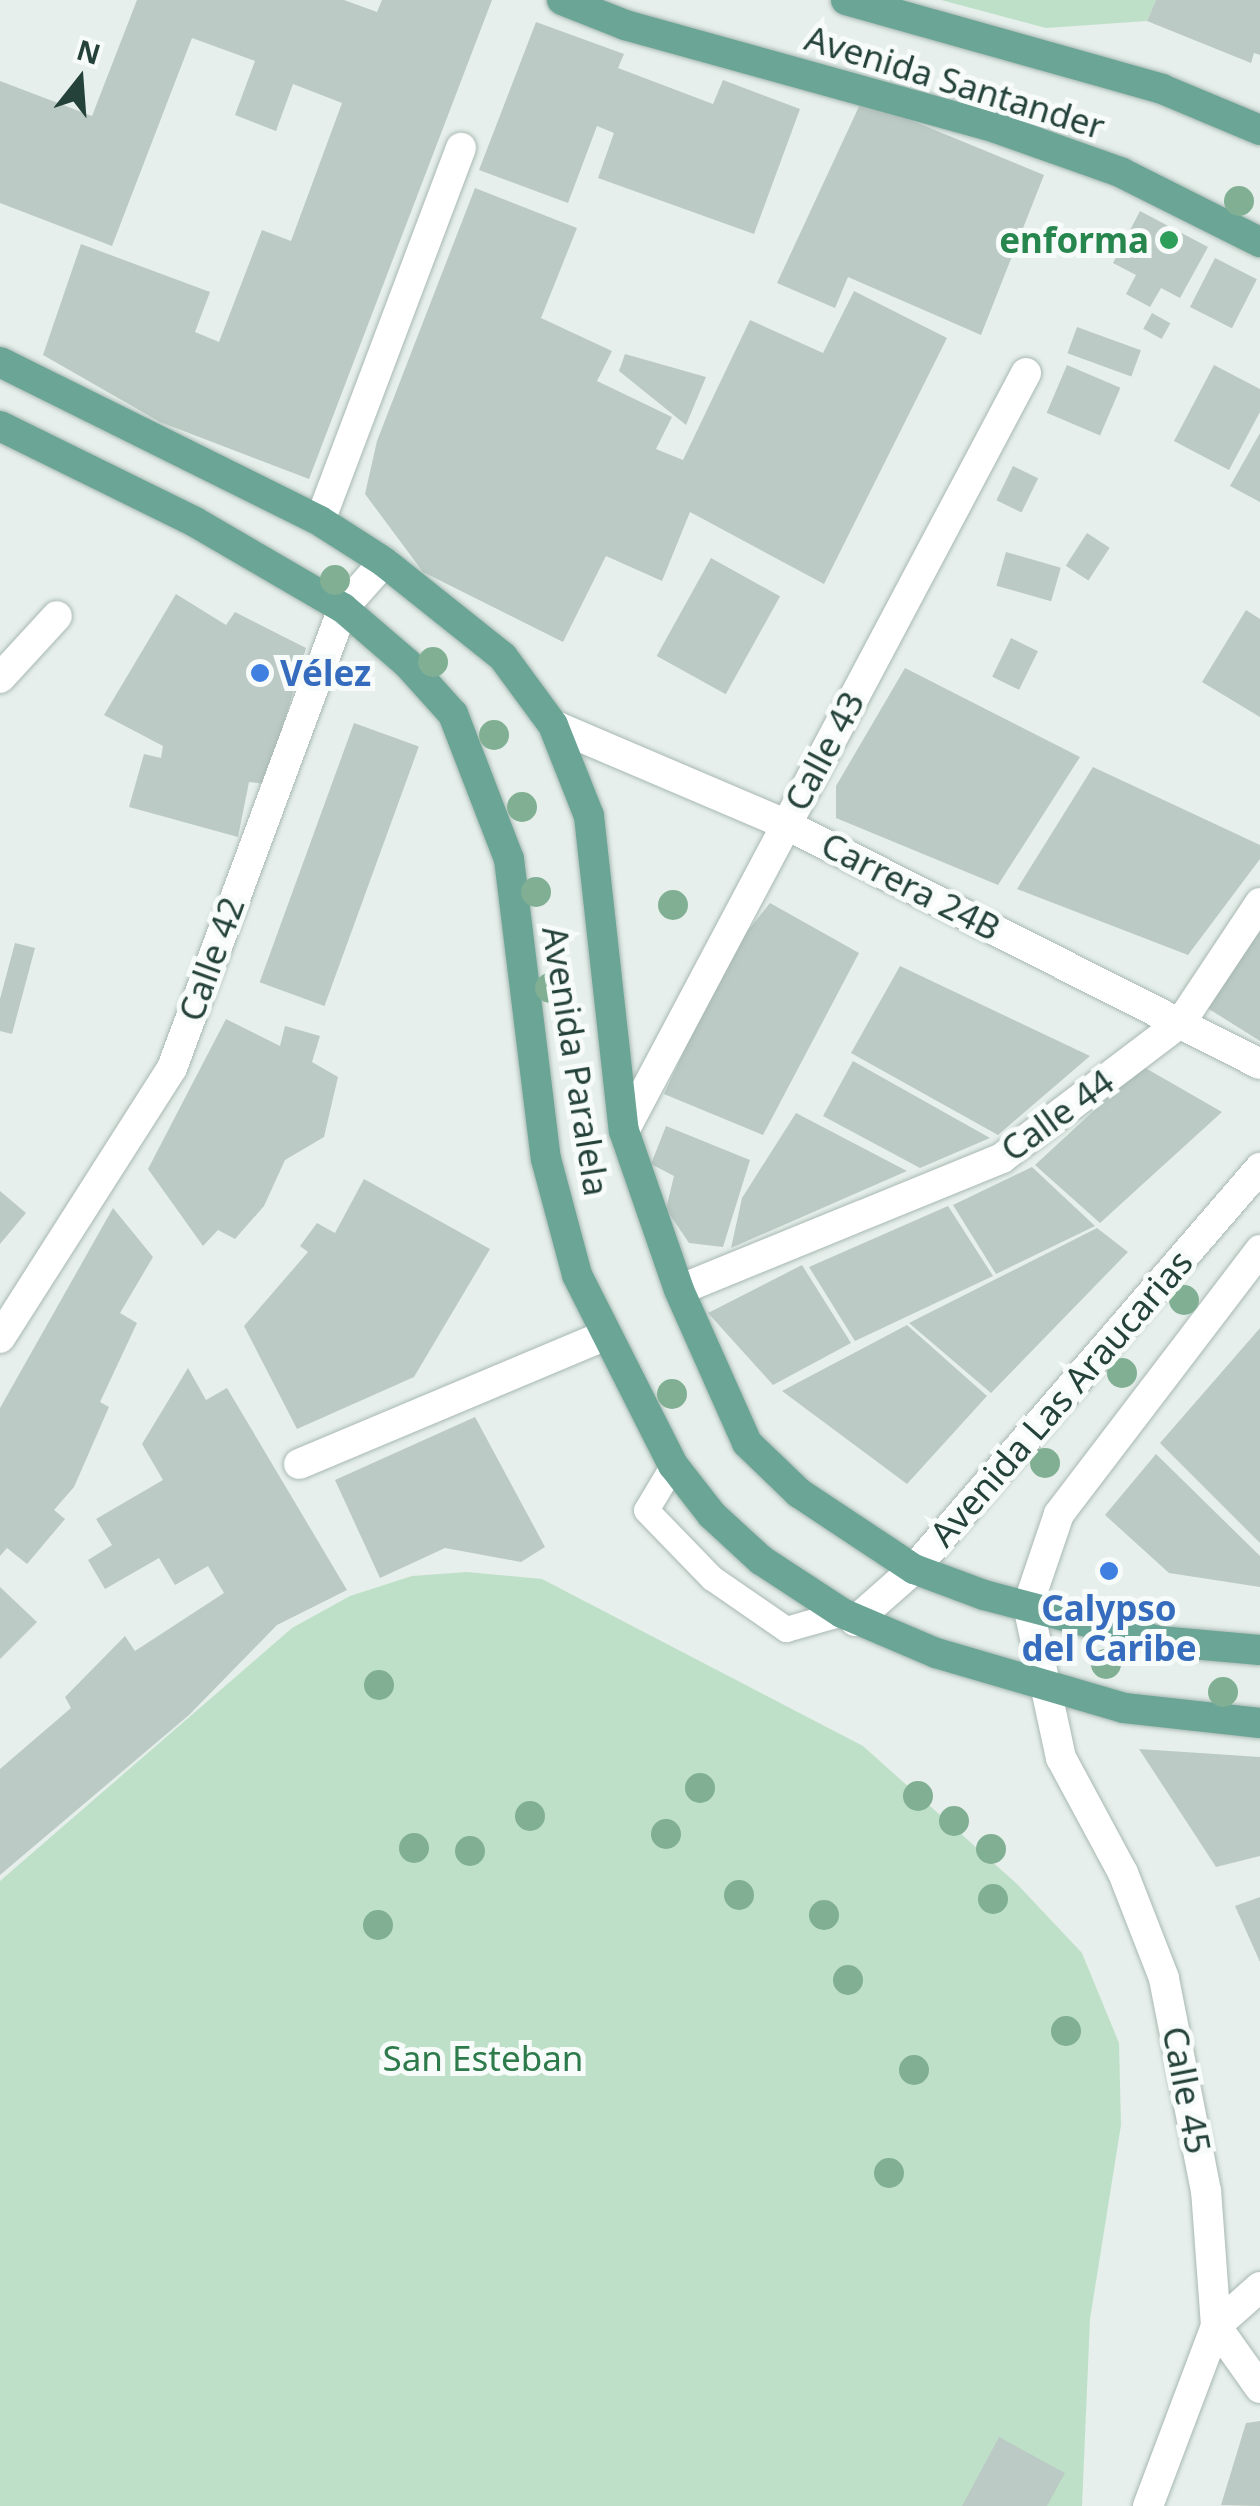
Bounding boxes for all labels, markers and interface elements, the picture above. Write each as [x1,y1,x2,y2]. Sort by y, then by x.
street label: Avenida Santander [800,16,1110,148]
north arrow [30,30,130,130]
text: N [72,30,105,73]
place label: enforma [999,219,1149,261]
marker: enforma [1158,229,1180,251]
place label: Vélez [280,652,371,694]
marker: Vélez [249,662,271,684]
street label: Calle 43 [775,684,873,818]
street label: Carrera 24B [815,823,1007,949]
street label: Calle 42 [169,891,253,1027]
street label: Avenida Paralela [534,923,618,1199]
street label: Calle 44 [993,1060,1121,1170]
street label: Avenida Las Araucarias [921,1241,1201,1555]
marker: Calypso del Caribe [1098,1560,1120,1582]
place label: Calypso del Caribe [1021,1587,1197,1669]
street label: Calle 45 [1154,2023,1220,2157]
park label: San Esteban [383,2037,583,2079]

